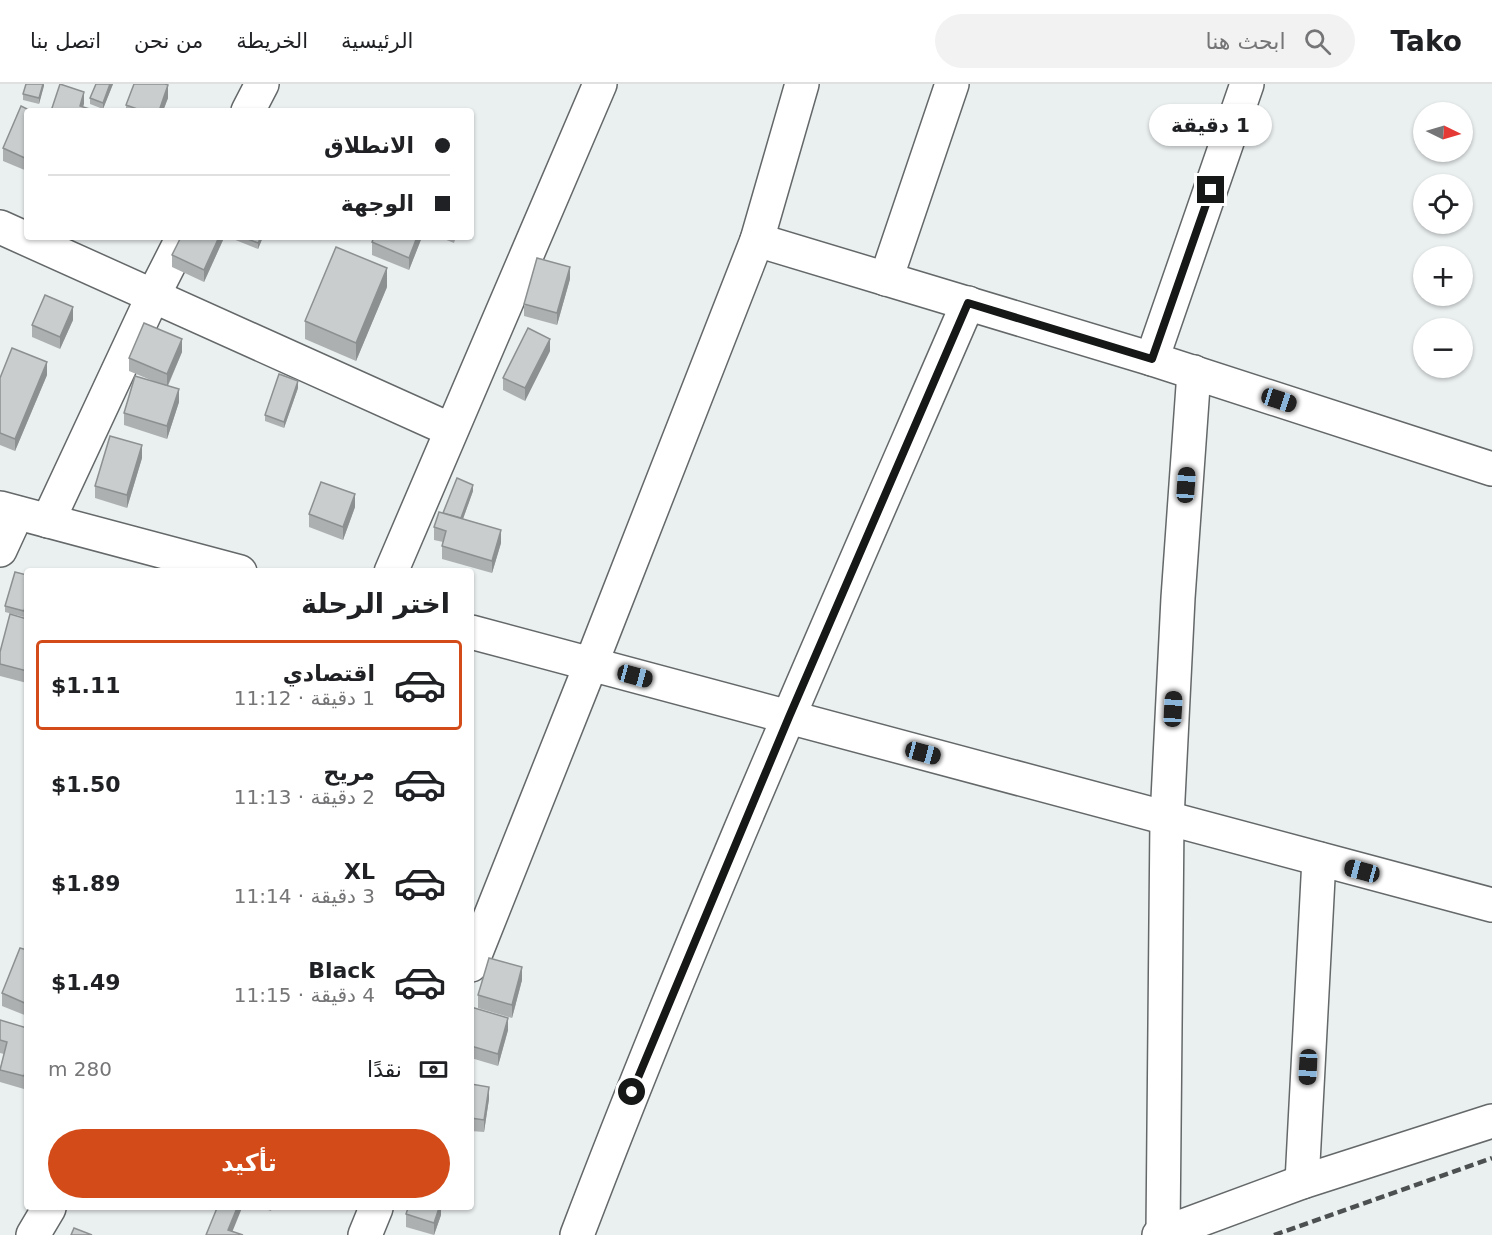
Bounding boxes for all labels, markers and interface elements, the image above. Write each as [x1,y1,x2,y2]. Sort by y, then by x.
search box [935,14,1355,68]
icon: search [1301,25,1334,58]
text: Tako [1391,25,1462,58]
text: اتصل بنا [30,29,101,53]
text: من نحن [134,29,203,53]
text: الخريطة [236,29,308,53]
text: الرئيسية [341,29,413,53]
text: ابحث هنا [1206,29,1286,54]
north arrow [1413,102,1473,162]
map controls [1413,102,1473,378]
callout: 1 دقيقة [1150,103,1272,145]
text: 1 دقيقة [1171,113,1250,137]
text: الانطلاق [324,133,414,158]
button: locate [1413,174,1473,234]
route end [1197,176,1224,203]
text: الوجهة [341,191,414,216]
button: + [1413,246,1473,306]
button: − [1413,318,1473,378]
car [1259,386,1299,414]
car [1176,466,1196,504]
text: اختر الرحلة [301,588,450,619]
icon: car [393,658,447,712]
text: اقتصادي [283,661,375,686]
car [615,663,655,689]
text: $1.11 [51,673,121,698]
text: 1 دقيقة · 11:12 [234,686,375,710]
car [1163,691,1183,727]
car [903,740,943,766]
icon: car [393,757,447,811]
text: مريح [324,760,375,785]
text: $1.50 [51,772,121,797]
text: 2 دقيقة · 11:13 [234,785,375,809]
icon: car [393,856,447,910]
car [1342,858,1382,884]
text: XL [344,859,375,884]
text: $1.89 [51,871,121,896]
text: 3 دقيقة · 11:14 [234,884,375,908]
icon: car [393,955,447,1009]
text: Black [308,958,375,983]
text: $1.49 [51,970,121,995]
text: 4 دقيقة · 11:15 [234,983,375,1007]
car [1298,1049,1318,1085]
icon: cash [417,1053,450,1086]
text: 280 m [48,1057,112,1081]
text: نقدًا [367,1057,402,1082]
route start [618,1078,645,1105]
button: تأكيد [48,1129,450,1198]

